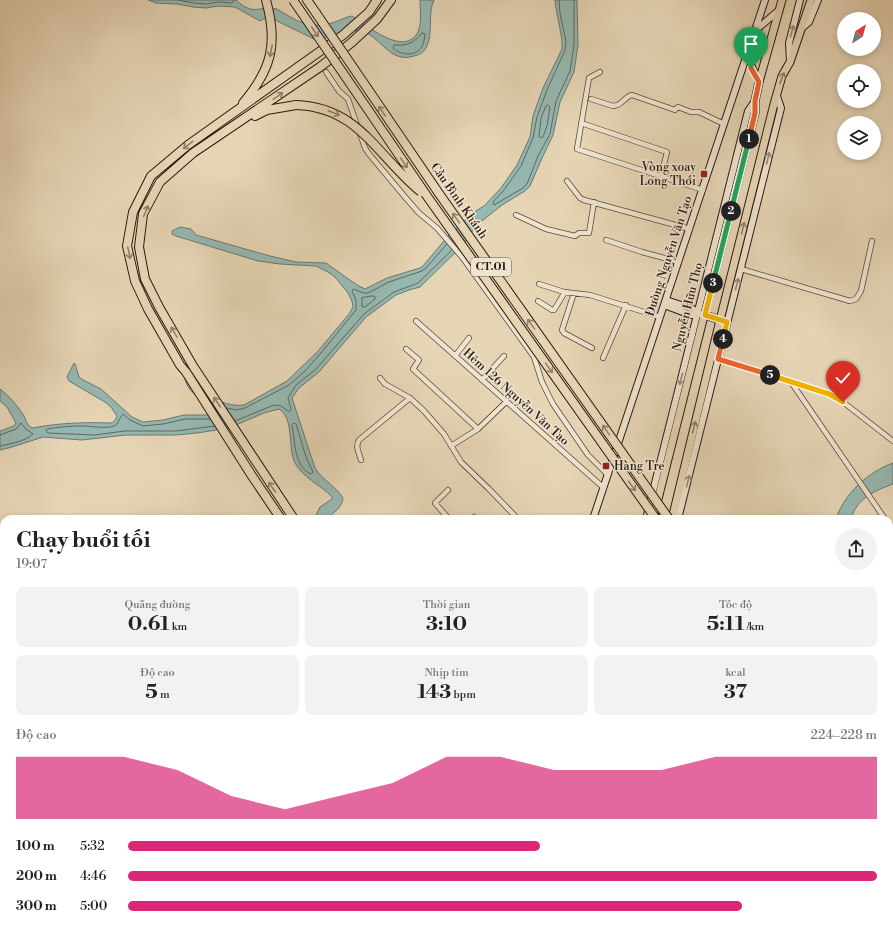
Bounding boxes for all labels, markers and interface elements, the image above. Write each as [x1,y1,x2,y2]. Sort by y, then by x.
north arrow [837,12,881,56]
map controls [837,12,881,160]
one-way arrow [789,24,796,37]
one-way arrow [311,26,319,37]
pin [734,27,768,68]
icon: arrive [740,33,762,55]
one-way arrow [266,45,274,58]
button: locate [837,64,881,108]
one-way arrow [779,72,786,85]
one-way arrow [272,92,283,100]
one-way arrow [378,106,386,117]
one-way arrow [327,110,339,117]
button: layers [837,116,881,160]
pin: 1 [739,129,759,149]
text: 1 [746,132,752,146]
one-way arrow [182,141,193,150]
one-way arrow [765,152,773,165]
one-way arrow [400,157,408,168]
street label: Cầu Bình Khánh [427,160,491,242]
place label: Vòng xoay Long Thới [639,160,696,189]
marker: Vòng xoay Long Thới [699,169,709,179]
street label: Đường Nguyễn Văn Tạo [642,194,696,318]
pin: 2 [721,201,741,221]
text: 2 [728,204,734,218]
one-way arrow [142,205,150,217]
one-way arrow [452,213,460,224]
one-way arrow [740,222,747,235]
one-way arrow [125,246,133,259]
road number: CT.01 [471,258,511,276]
street label: Nguyễn Hữu Thọ [670,261,706,353]
pin: 3 [703,273,723,293]
text: 3 [710,276,716,290]
one-way arrow [734,278,741,291]
one-way arrow [527,319,535,330]
one-way arrow [169,326,177,338]
pin: 4 [713,329,733,349]
text: 4 [719,332,727,346]
street label: Hẻm 126 Nguyễn Văn Tạo [460,345,572,449]
pin [826,361,860,402]
one-way arrow [545,362,553,373]
pin: 5 [760,365,780,385]
icon: check [832,367,854,389]
text: 5 [767,368,773,382]
one-way arrow [677,372,685,385]
one-way arrow [212,396,220,408]
one-way arrow [690,420,698,433]
one-way arrow [602,425,610,436]
place label: Hàng Tre [614,459,665,474]
marker: Hàng Tre [601,461,611,471]
one-way arrow [684,475,692,488]
one-way arrow [628,480,636,491]
one-way arrow [268,481,276,492]
text: Chạy buổi tối [16,527,151,554]
button: share [835,528,877,570]
text: 19:07 [16,556,47,572]
text: Quãng đường [125,598,190,612]
text: Thời gian [423,598,470,612]
text: Tốc độ [719,598,752,612]
text: 0.61 [128,612,170,637]
text: 3:10 [426,612,467,637]
text: 5:11 [707,612,745,637]
text: km [170,620,187,634]
text: /km [745,620,764,634]
text: Độ cao [140,666,175,680]
text: Nhịp tim [424,666,469,680]
text: kcal [726,666,745,680]
text: 5 [145,680,158,705]
text: 143 [417,680,451,705]
text: 37 [724,680,747,705]
text: m [158,688,170,702]
text: bpm [451,688,476,702]
text: Độ cao [16,727,57,743]
text: 224–228 m [810,727,877,743]
text: 100 m [16,838,55,854]
text: 5:32 [80,838,105,854]
text: 200 m [16,868,57,884]
text: 4:46 [80,868,106,884]
text: 300 m [16,898,57,914]
text: 5:00 [80,898,107,914]

